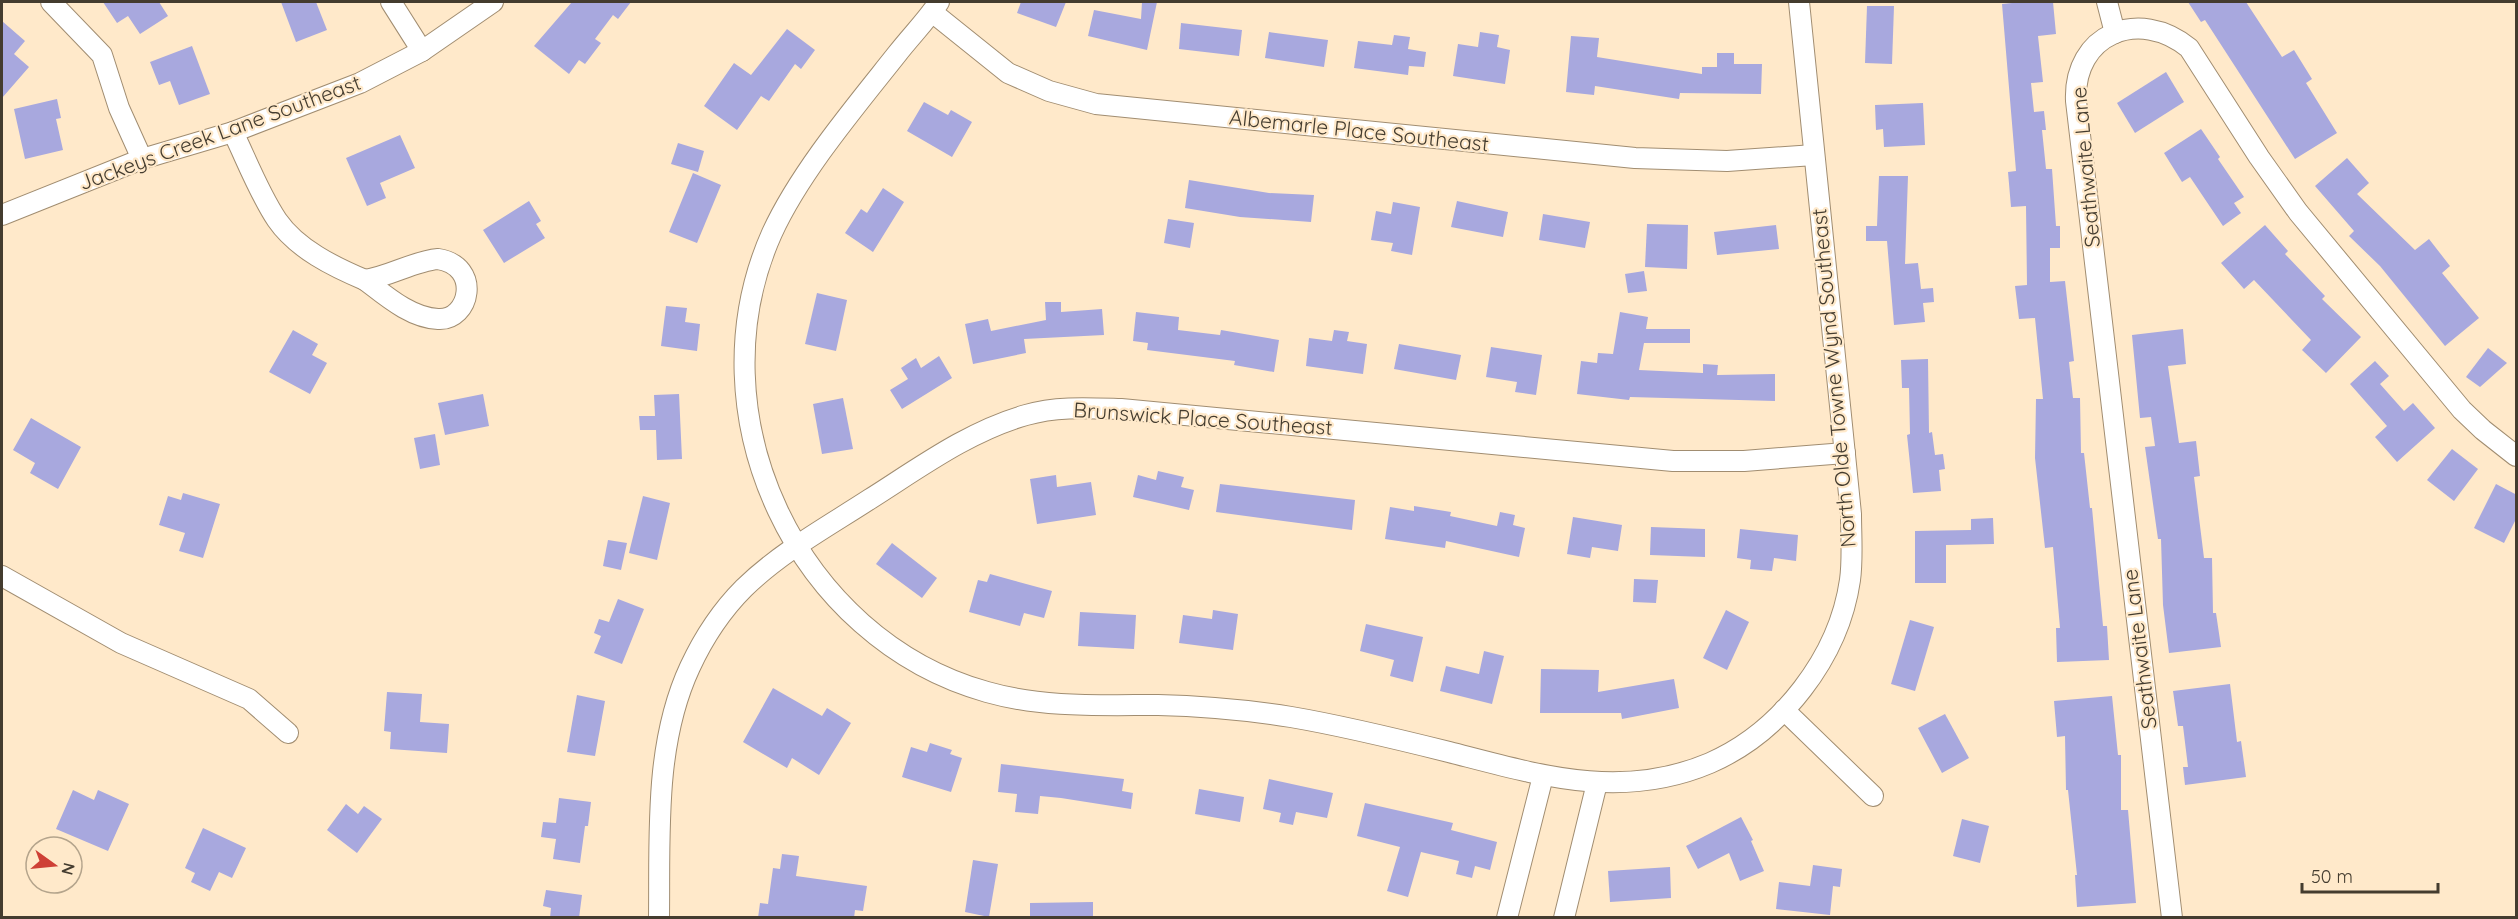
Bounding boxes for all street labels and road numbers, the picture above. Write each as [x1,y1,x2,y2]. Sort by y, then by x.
street label: Jackeys Creek Lane Southeast [75,69,364,195]
street label: Seathwaite Lane [2065,86,2105,248]
street label: Albemarle Place Southeast [1228,103,1490,157]
street label: North Olde Towne Wynd Southeast [1805,208,1861,549]
street label: Brunswick Place Southeast [1073,396,1333,440]
street label: Seathwaite Lane [2116,568,2162,731]

